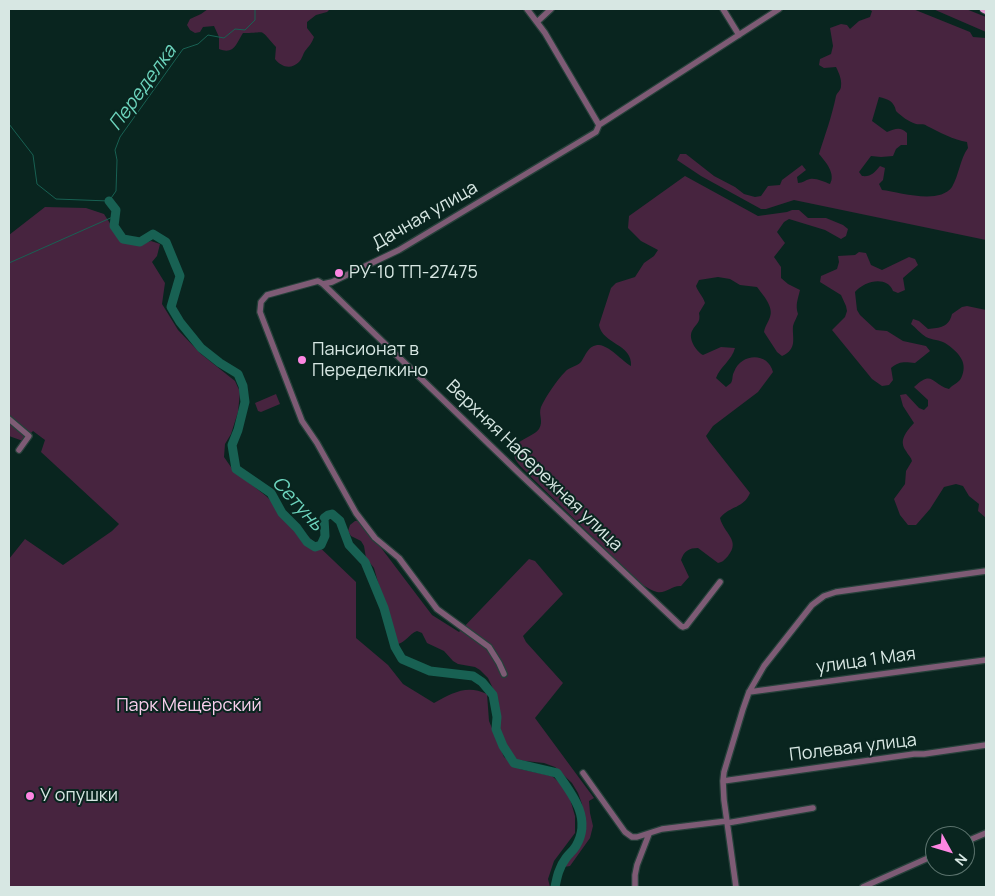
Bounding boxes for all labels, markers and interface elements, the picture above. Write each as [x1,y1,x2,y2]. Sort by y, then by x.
water label: Переделка [104,41,182,135]
street label: Дачная улица [368,177,482,255]
place label: РУ-10 ТП-27475 [349,262,478,284]
marker: РУ-10 ТП-27475 [333,267,345,279]
place label: Пансионат в Переделкино [312,339,428,382]
marker: Пансионат в Переделкино [296,354,308,366]
street label: Верхняя Набережная улица [441,376,627,556]
water label: Сетунь [267,472,327,536]
street label: улица 1 Мая [815,643,917,679]
park label: Парк Мещёрский [116,695,262,717]
street label: Полевая улица [788,729,918,767]
place label: У опушки [40,785,118,807]
marker: У опушки [24,790,36,802]
north arrow [925,826,975,876]
text: N [951,850,972,870]

